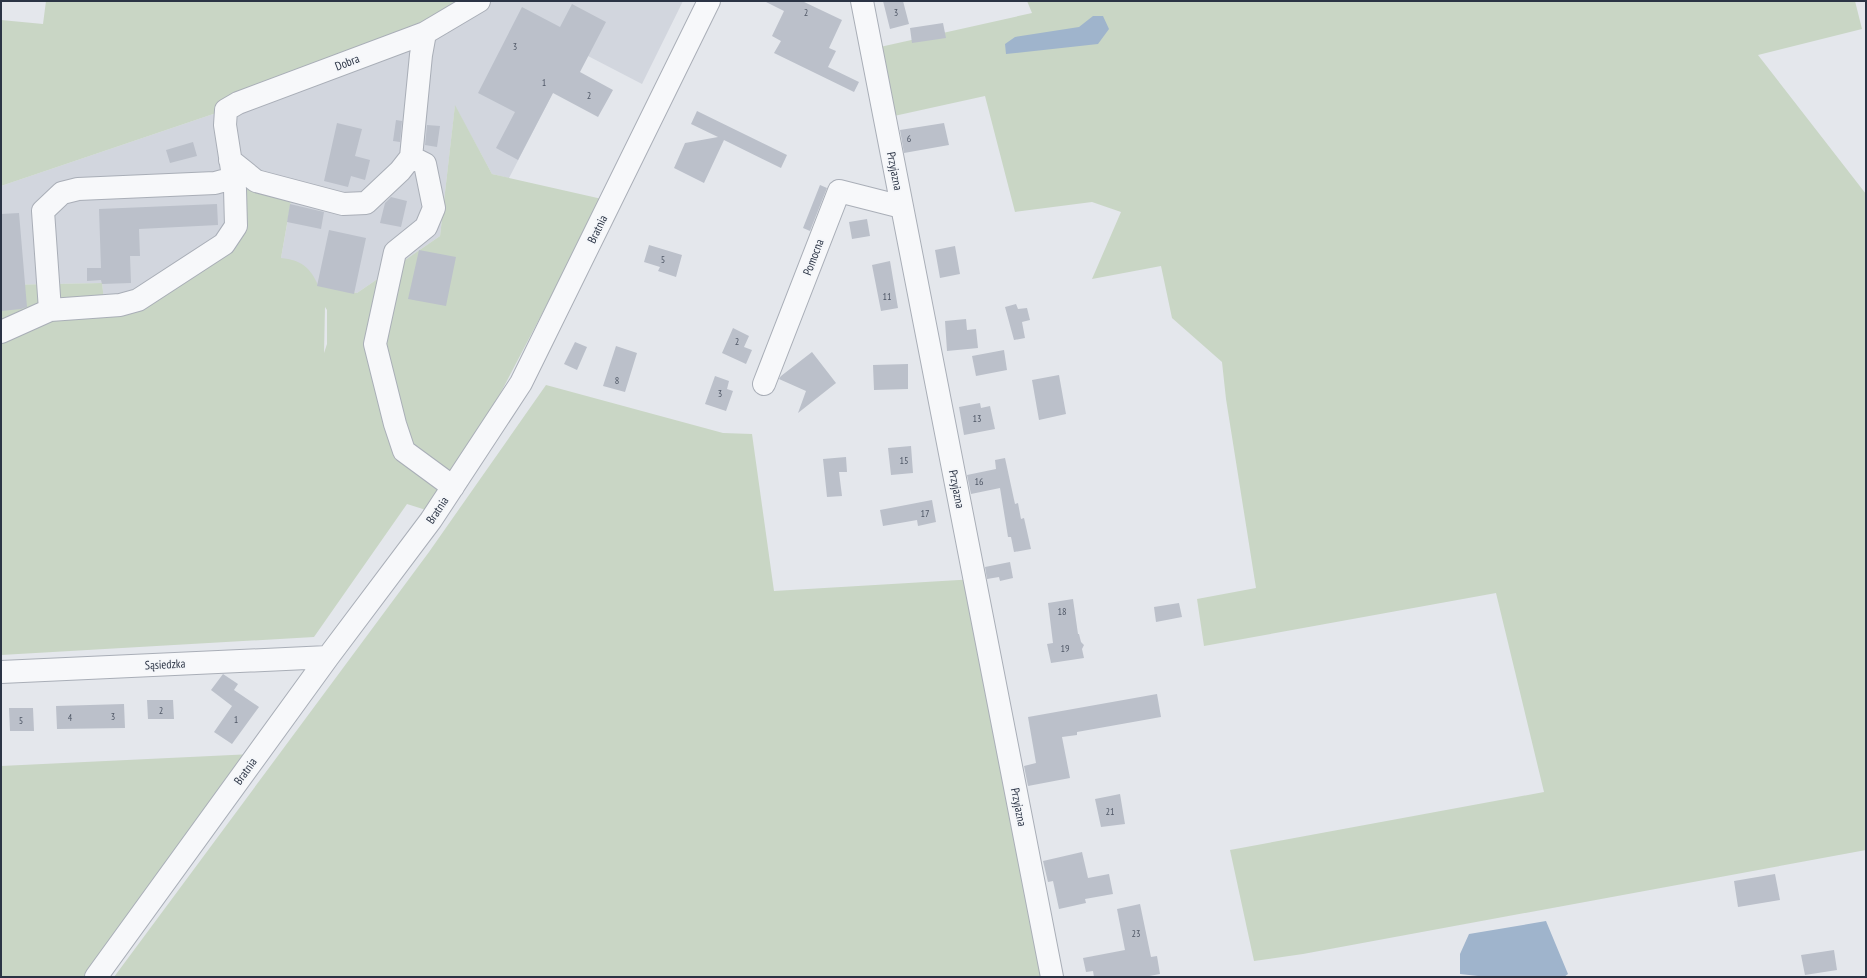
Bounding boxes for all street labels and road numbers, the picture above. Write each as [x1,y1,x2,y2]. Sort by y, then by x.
street label: Dobra [333,50,361,73]
street label: Przyjazna [884,150,906,192]
street label: Bratnia [584,212,610,246]
street label: Pomocna [799,237,827,277]
street label: Przyjazna [946,468,968,510]
street label: Bratnia [422,493,452,527]
street label: Sąsiedzka [144,655,186,673]
street label: Bratnia [230,754,260,787]
street label: Przyjazna [1008,786,1030,828]

